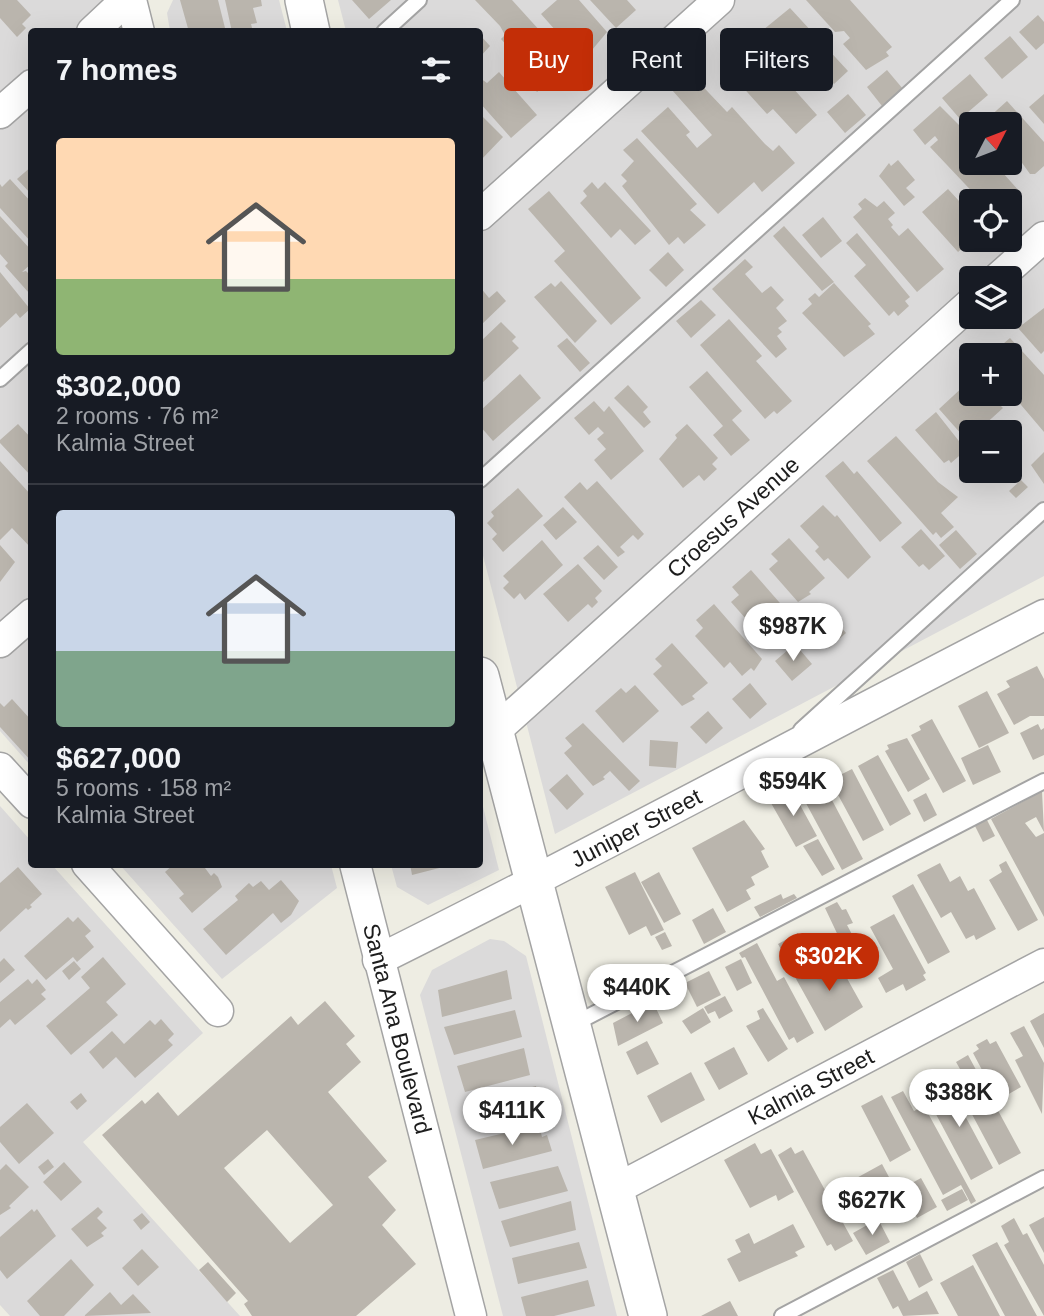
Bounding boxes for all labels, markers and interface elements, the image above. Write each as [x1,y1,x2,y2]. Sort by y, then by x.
chip: Buy [504,28,593,91]
chip: Rent [607,28,706,91]
chip: Filters [720,28,833,91]
icon: filters [417,51,455,89]
text: 7 homes [56,53,178,86]
north arrow [959,112,1022,175]
map controls [959,112,1022,483]
icon: home [193,184,319,310]
button: locate [959,189,1022,252]
button: layers [959,266,1022,329]
button: + [959,343,1022,406]
text: $302,000 [56,369,181,402]
text: 2 rooms · 76 m² [56,403,218,429]
button: − [959,420,1022,483]
text: Kalmia Street [56,430,194,456]
street label: Croesus Avenue [662,451,804,583]
icon: home [193,556,319,682]
pin: $987K [744,604,842,663]
text: $987K [759,613,827,639]
text: $627,000 [56,741,181,774]
pin: $594K [744,758,842,818]
text: $594K [759,768,827,794]
text: 5 rooms · 158 m² [56,775,231,801]
street label: Juniper Street [567,783,706,873]
text: Kalmia Street [56,802,194,828]
street label: Santa Ana Boulevard [358,921,437,1137]
pin: $302K [780,934,878,993]
text: $302K [795,943,863,969]
pin: $440K [588,964,686,1024]
text: $440K [603,974,671,1000]
street label: Kalmia Street [744,1043,878,1130]
pin: $388K [910,1070,1008,1129]
text: $388K [925,1079,993,1105]
pin: $411K [463,1088,561,1147]
text: $411K [479,1097,545,1123]
pin: $627K [823,1178,921,1237]
text: $627K [838,1187,906,1213]

